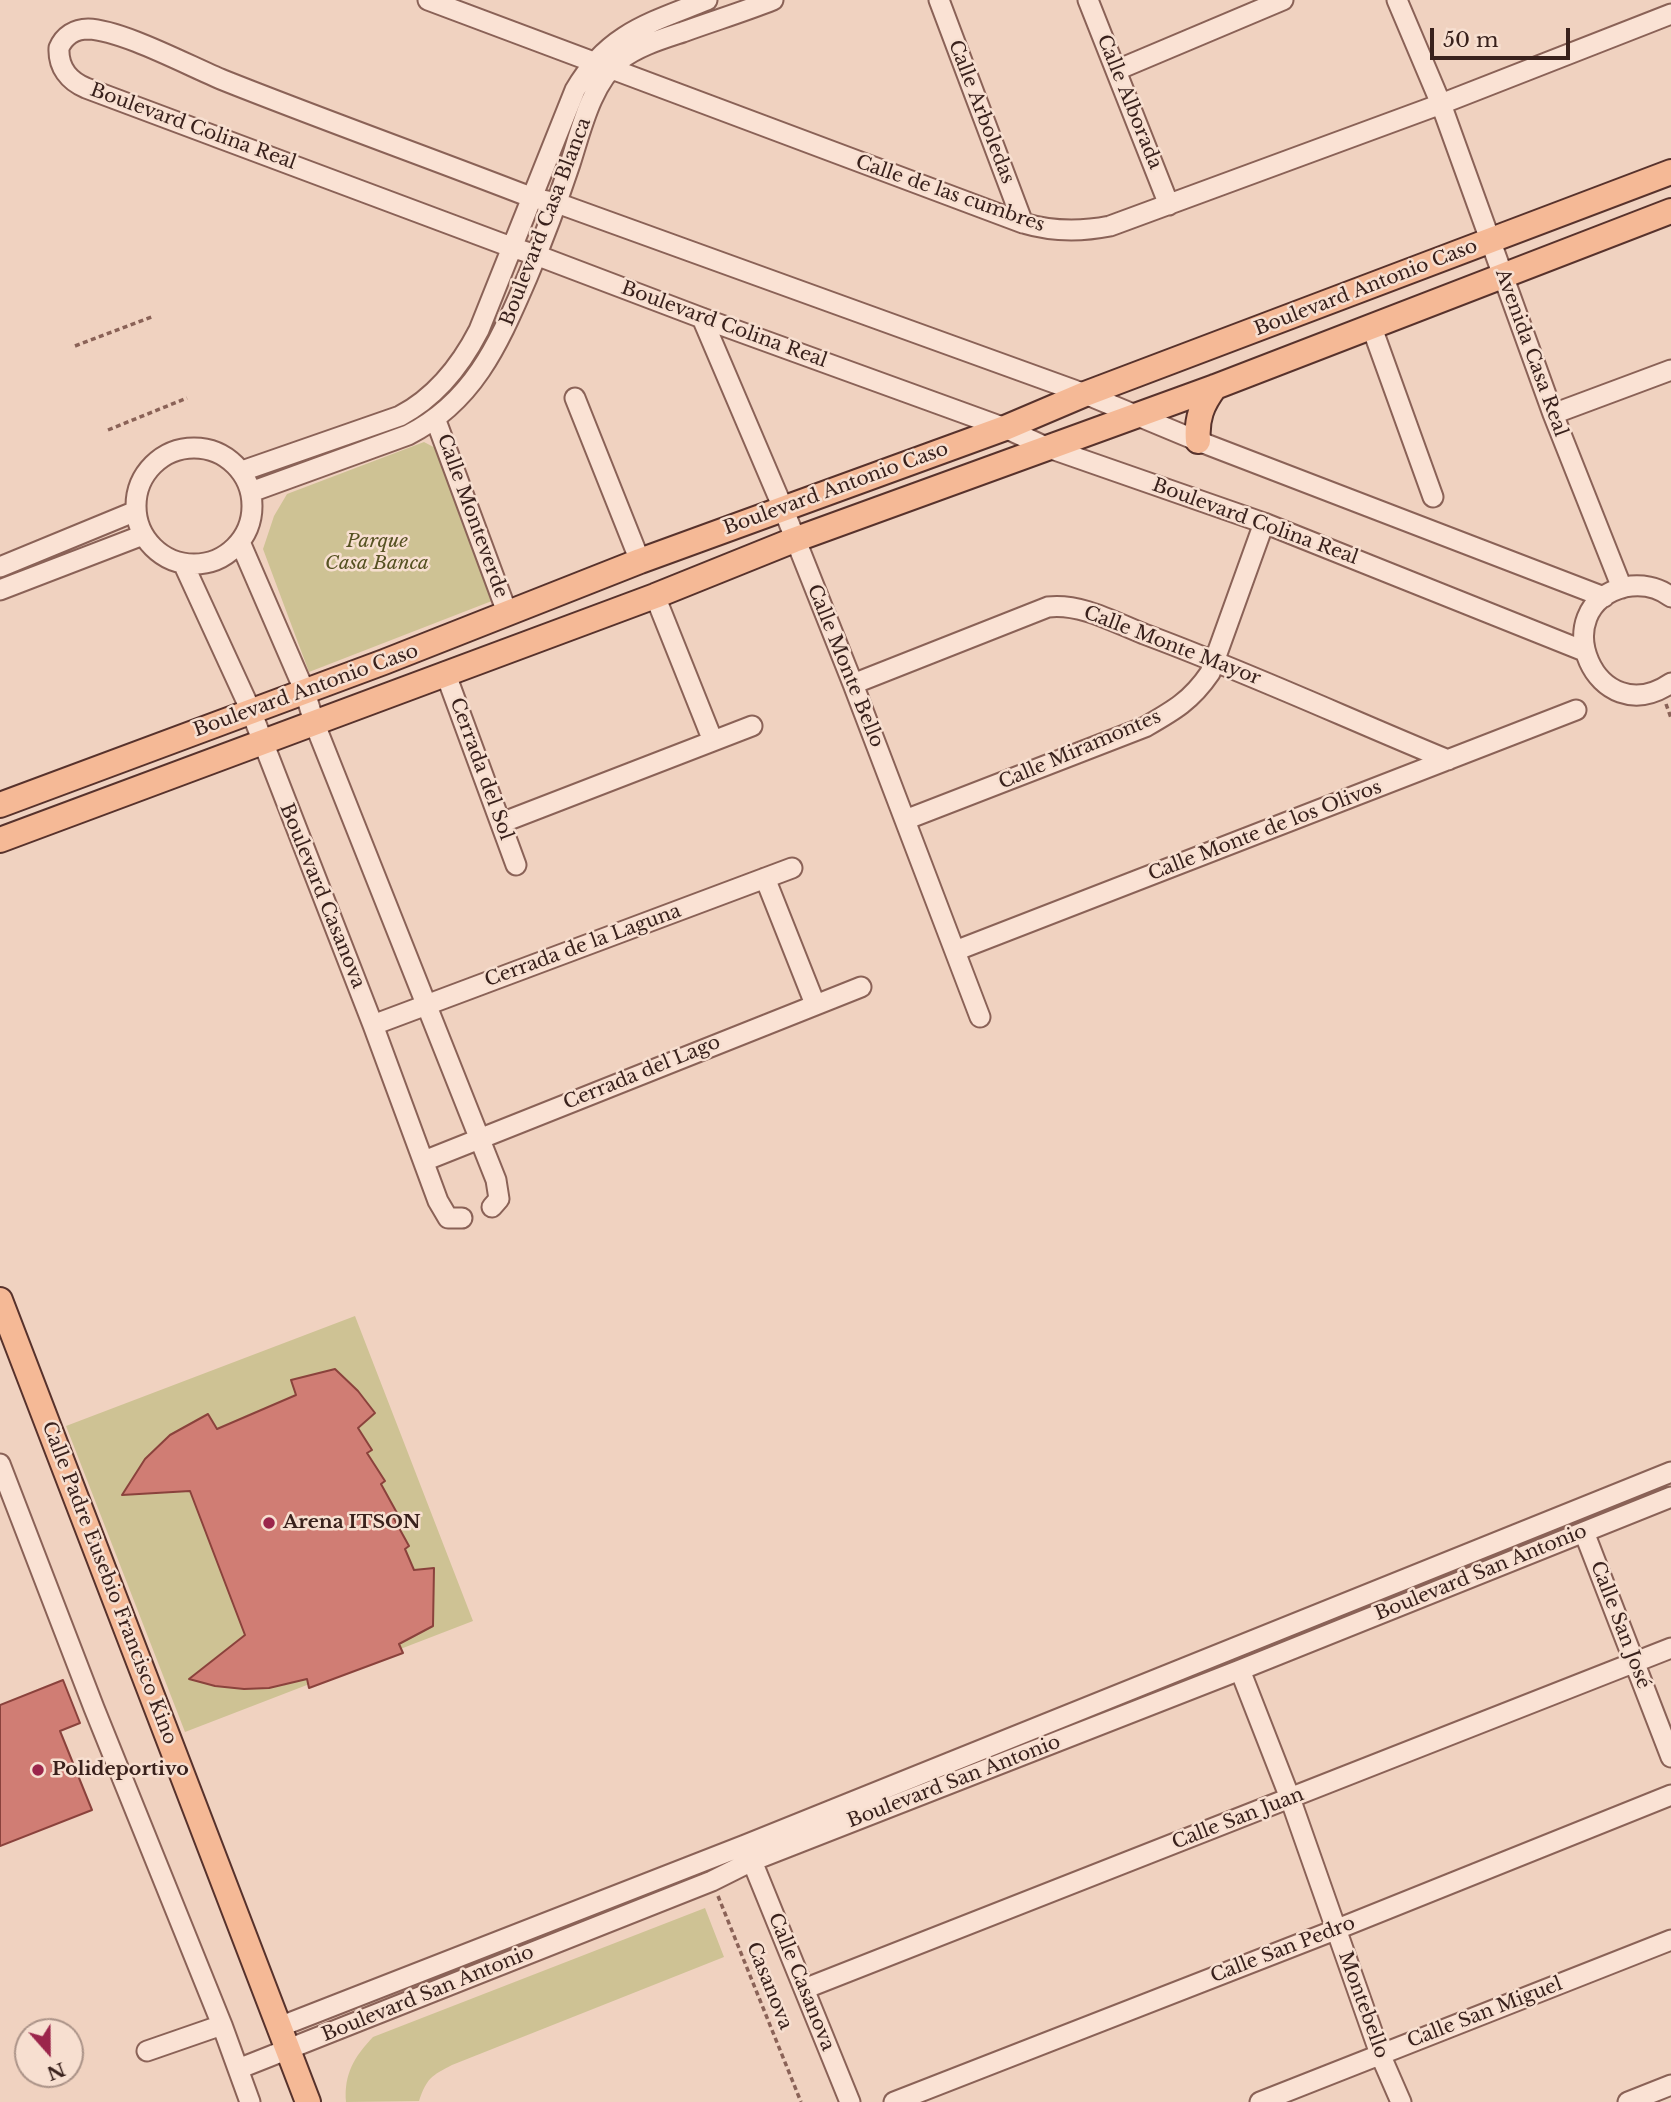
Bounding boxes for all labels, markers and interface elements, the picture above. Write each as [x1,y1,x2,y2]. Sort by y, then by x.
scale bar [1433,14,1573,58]
text: 50 m [1443,27,1498,53]
street label: Calle Alborada [1092,31,1166,173]
street label: Calle Arboledas [943,37,1019,187]
street label: Boulevard Colina Real [87,79,299,175]
street label: Boulevard Casa Blanca [496,115,596,329]
street label: Calle de las cumbres [852,151,1048,237]
street label: Boulevard Antonio Caso [1251,235,1481,341]
street label: Avenida Casa Real [1490,266,1572,440]
street label: Boulevard Colina Real [618,277,830,373]
street label: Calle Monteverde [432,431,512,601]
street label: Boulevard Antonio Caso [721,438,951,540]
street label: Boulevard Colina Real [1149,474,1361,570]
park label: Parque Casa Banca [325,531,429,575]
street label: Calle Monte Bello [802,581,888,751]
street label: Calle Monte Mayor [1080,602,1264,690]
street label: Boulevard Antonio Caso [191,640,421,742]
street label: Cerrada del Sol [445,695,517,843]
street label: Calle Miramontes [996,706,1164,794]
street label: Calle Monte de los Olivos [1145,776,1385,886]
street label: Boulevard Casanova [274,800,370,992]
street label: Cerrada de la Laguna [482,900,684,992]
street label: Cerrada del Lago [560,1031,724,1115]
street label: Calle Padre Eusebio Francisco Kino [37,1418,181,1748]
place label: Arena ITSON [283,1512,421,1534]
marker: Arena ITSON [261,1515,277,1531]
street label: Boulevard San Antonio [1372,1520,1590,1626]
street label: Calle San José [1585,1558,1655,1692]
street label: Boulevard San Antonio [844,1731,1064,1833]
place label: Polideportivo [52,1759,189,1781]
marker: Polideportivo [30,1762,46,1778]
street label: Calle San Juan [1169,1783,1307,1855]
street label: Calle Casanova [763,1910,839,2054]
street label: Calle San Pedro [1207,1912,1359,1988]
street label: Casanova [741,1939,797,2033]
street label: Boulevard San Antonio [319,1941,537,2047]
street label: Montebello [1333,1949,1393,2061]
street label: Calle San Miguel [1404,1973,1566,2053]
north arrow [14,2018,84,2088]
text: N [44,2057,68,2085]

